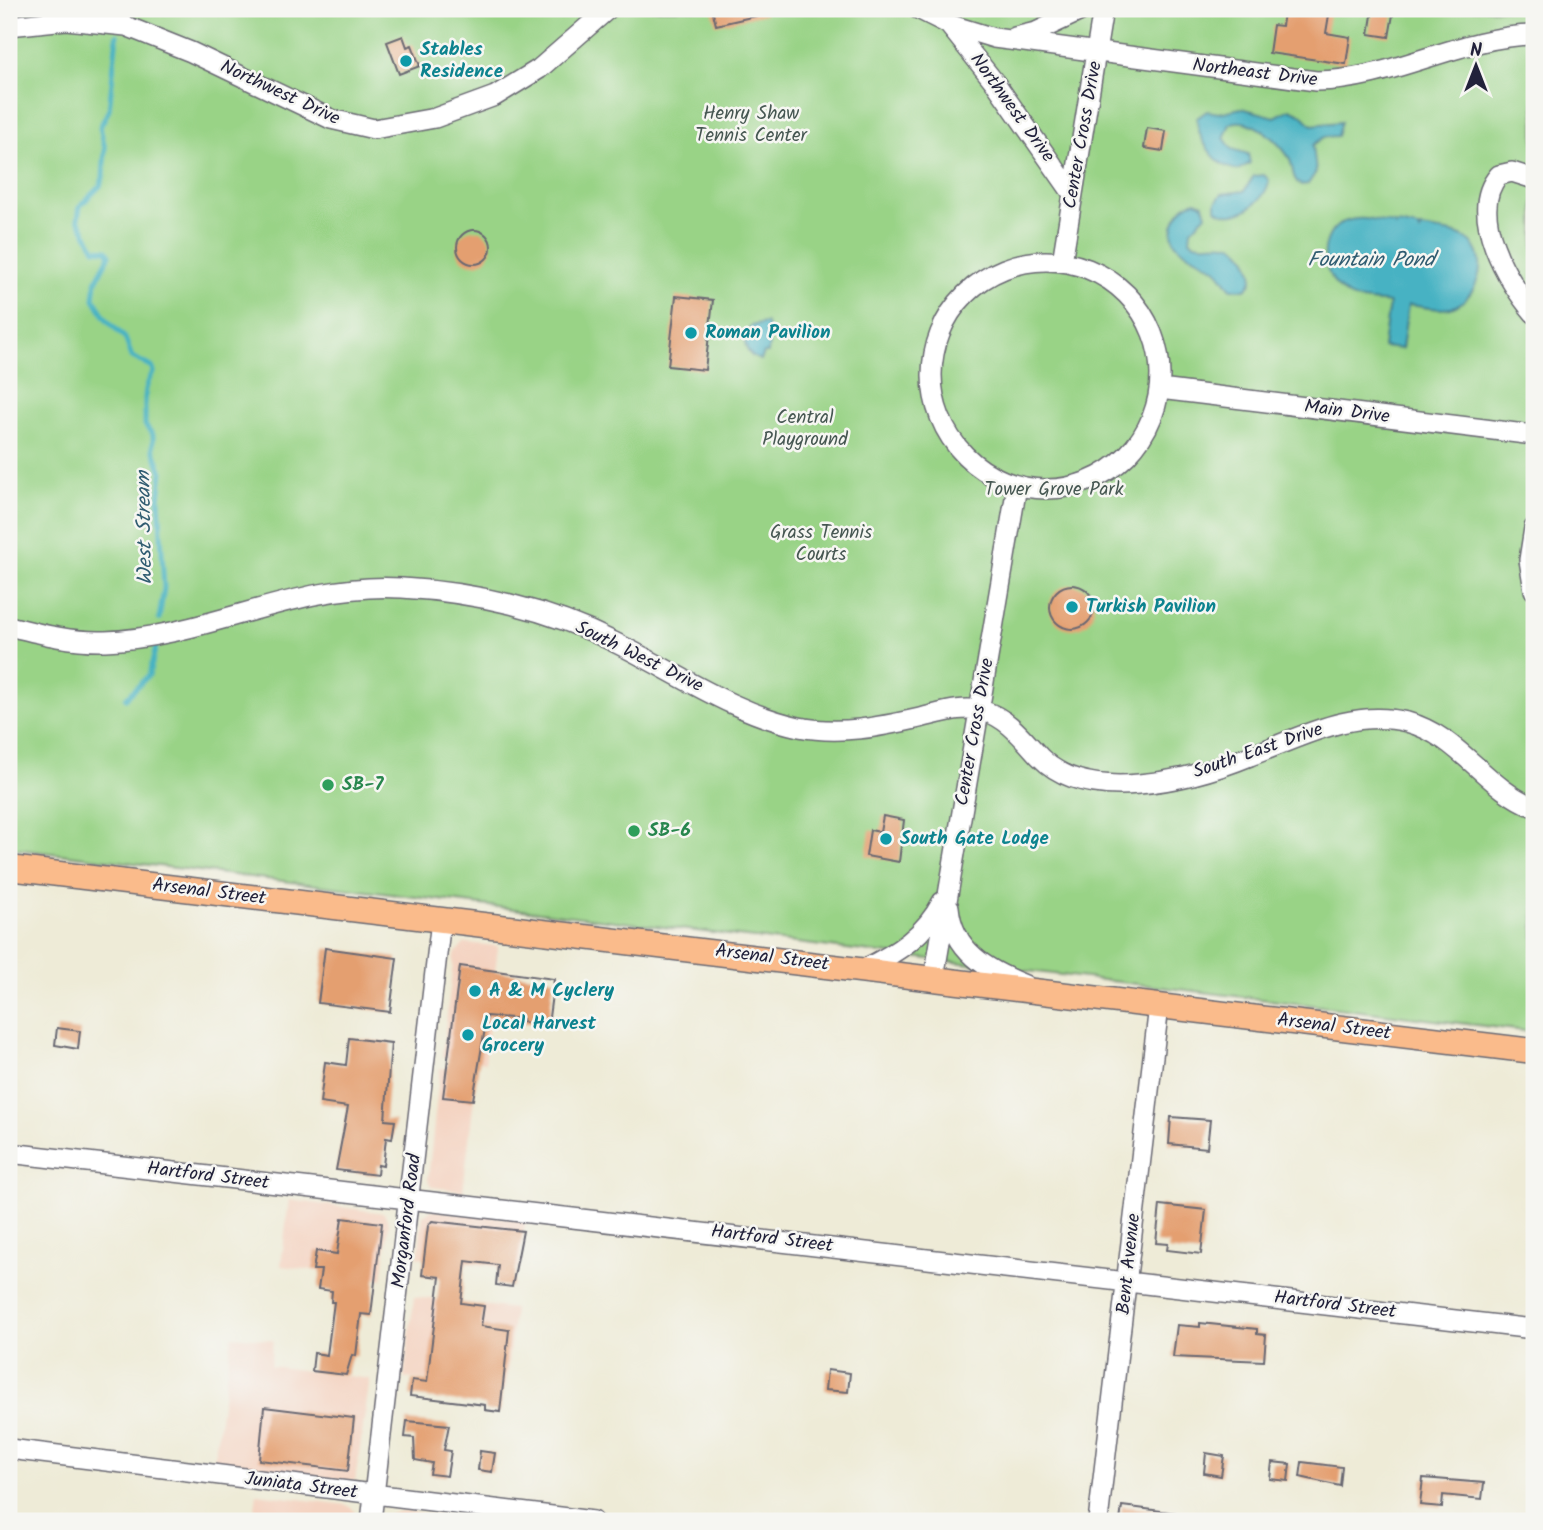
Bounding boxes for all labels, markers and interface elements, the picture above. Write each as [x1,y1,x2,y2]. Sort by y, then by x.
north arrow [1442,32,1512,102]
place label: Stables Residence [420,35,503,87]
text: N [1470,36,1482,66]
street label: Northwest Drive [962,47,1062,169]
street label: Northeast Drive [1191,50,1320,96]
street label: Northwest Drive [215,52,345,134]
marker: Stables Residence [398,53,414,69]
street label: Center Cross Drive [1055,58,1111,211]
park label: Henry Shaw Tennis Center [695,99,808,151]
water label: Fountain Pond [1308,244,1439,277]
place label: Roman Pavilion [705,318,830,348]
marker: Roman Pavilion [683,325,699,341]
street label: Main Drive [1303,392,1392,432]
park label: Central Playground [762,403,848,455]
water label: West Stream [127,469,162,585]
park label: Tower Grove Park [984,475,1124,505]
park label: Grass Tennis Courts [770,518,872,570]
place label: Turkish Pavilion [1086,592,1216,622]
marker: Turkish Pavilion [1064,599,1080,615]
street label: South West Drive [570,613,708,701]
street label: Center Cross Drive [947,655,1003,808]
street label: South East Drive [1189,715,1327,787]
place label: SB-7 [342,770,384,800]
marker: SB-7 [320,777,336,793]
place label: SB-6 [648,816,691,846]
marker: SB-6 [626,823,642,839]
place label: South Gate Lodge [900,824,1049,854]
marker: South Gate Lodge [878,831,894,847]
street label: Arsenal Street [151,870,268,914]
street label: Arsenal Street [714,936,831,980]
place label: A & M Cyclery [489,976,614,1006]
marker: A & M Cyclery [467,983,483,999]
street label: Arsenal Street [1276,1005,1393,1049]
place label: Local Harvest Grocery [482,1009,596,1061]
marker: Local Harvest Grocery [460,1027,476,1043]
street label: Morganford Road [384,1152,430,1290]
street label: Hartford Street [145,1154,271,1198]
street label: Bent Avenue [1109,1211,1149,1316]
street label: Hartford Street [709,1217,835,1261]
street label: Hartford Street [1272,1283,1398,1327]
street label: Juniata Street [243,1464,360,1508]

